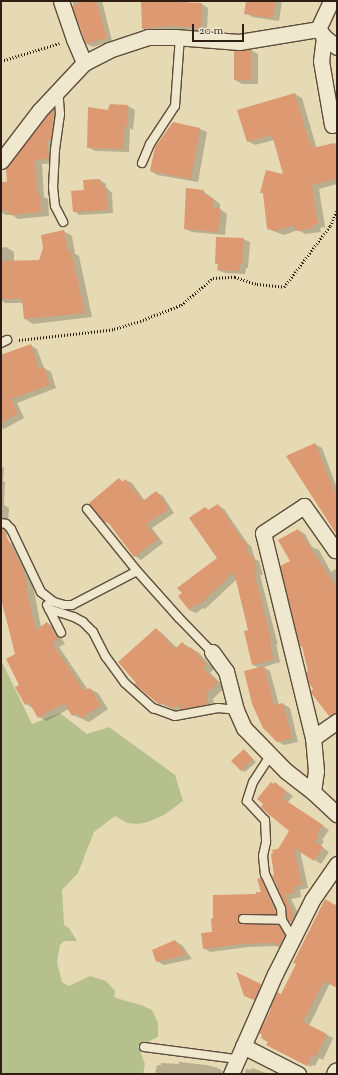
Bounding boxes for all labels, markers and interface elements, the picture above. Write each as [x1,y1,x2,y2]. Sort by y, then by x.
scale bar [194,16,246,42]
text: 20 m [199,22,223,40]

